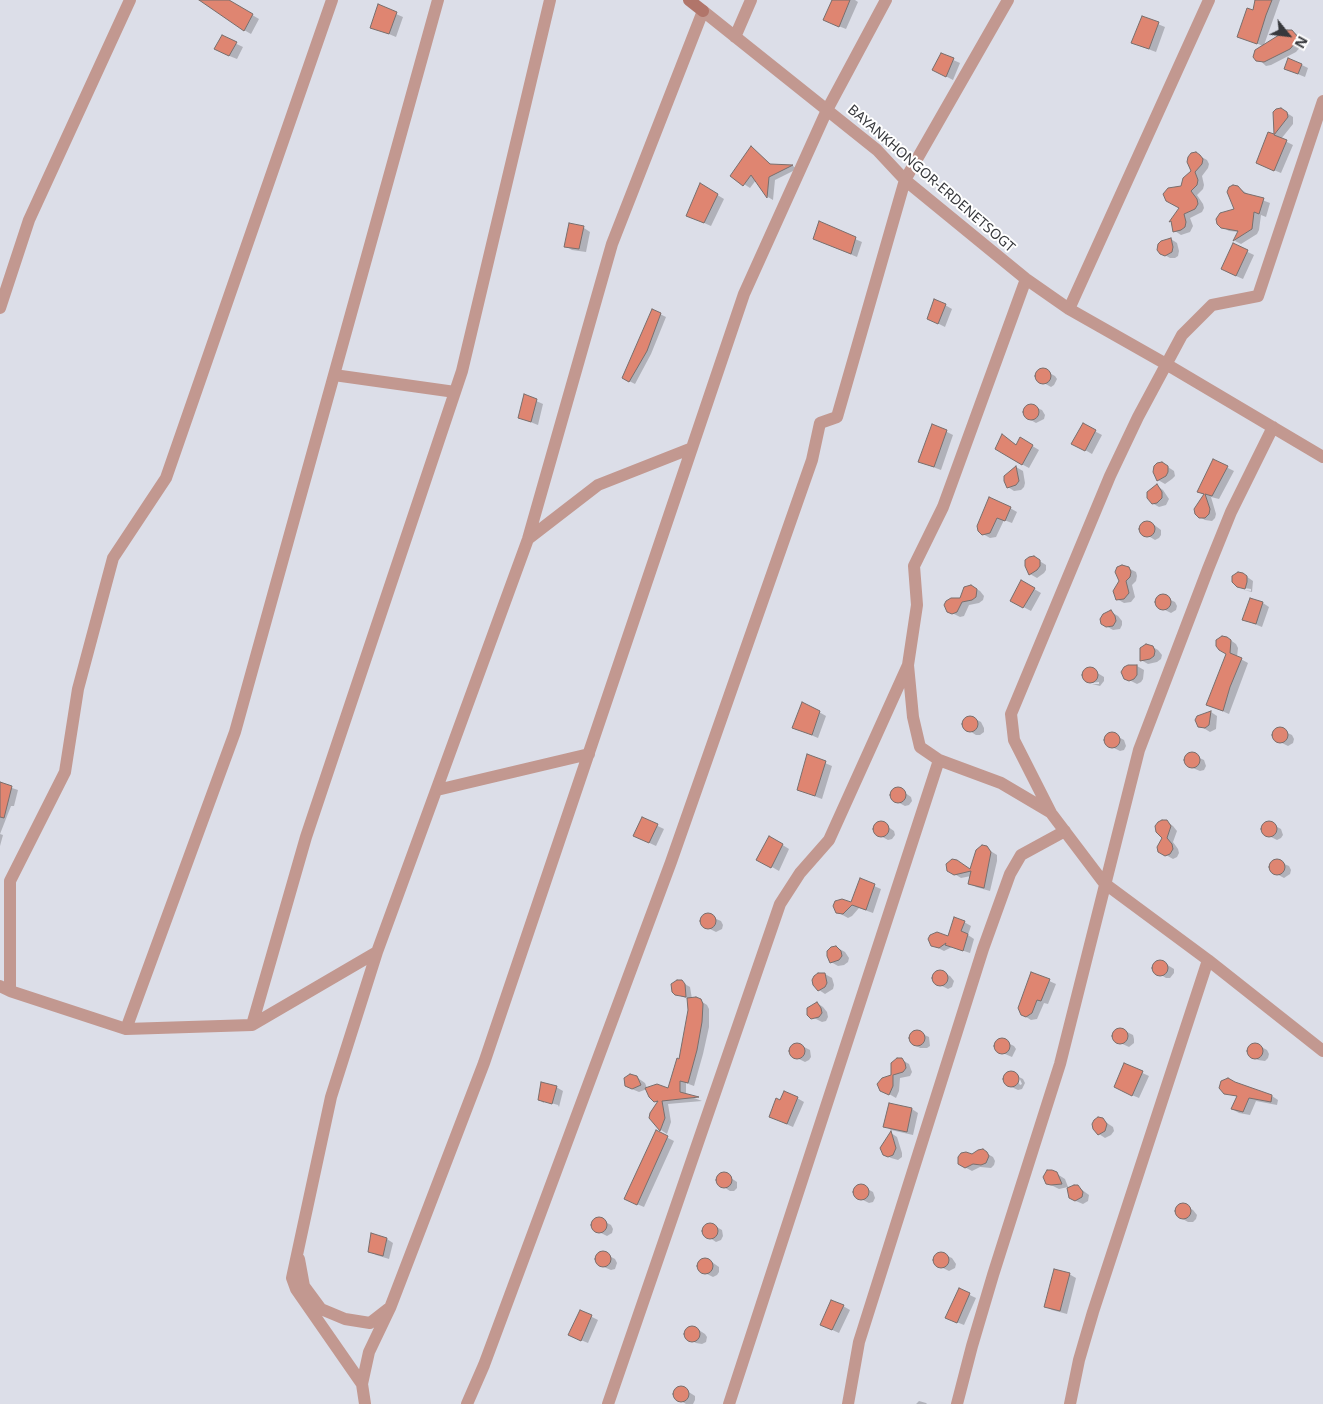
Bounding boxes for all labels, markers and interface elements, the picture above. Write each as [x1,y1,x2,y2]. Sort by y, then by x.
north arrow [1263,10,1313,60]
text: N [1290,33,1313,52]
street label: BAYANKHONGOR-ERDENETSOGT [844,102,1018,256]

